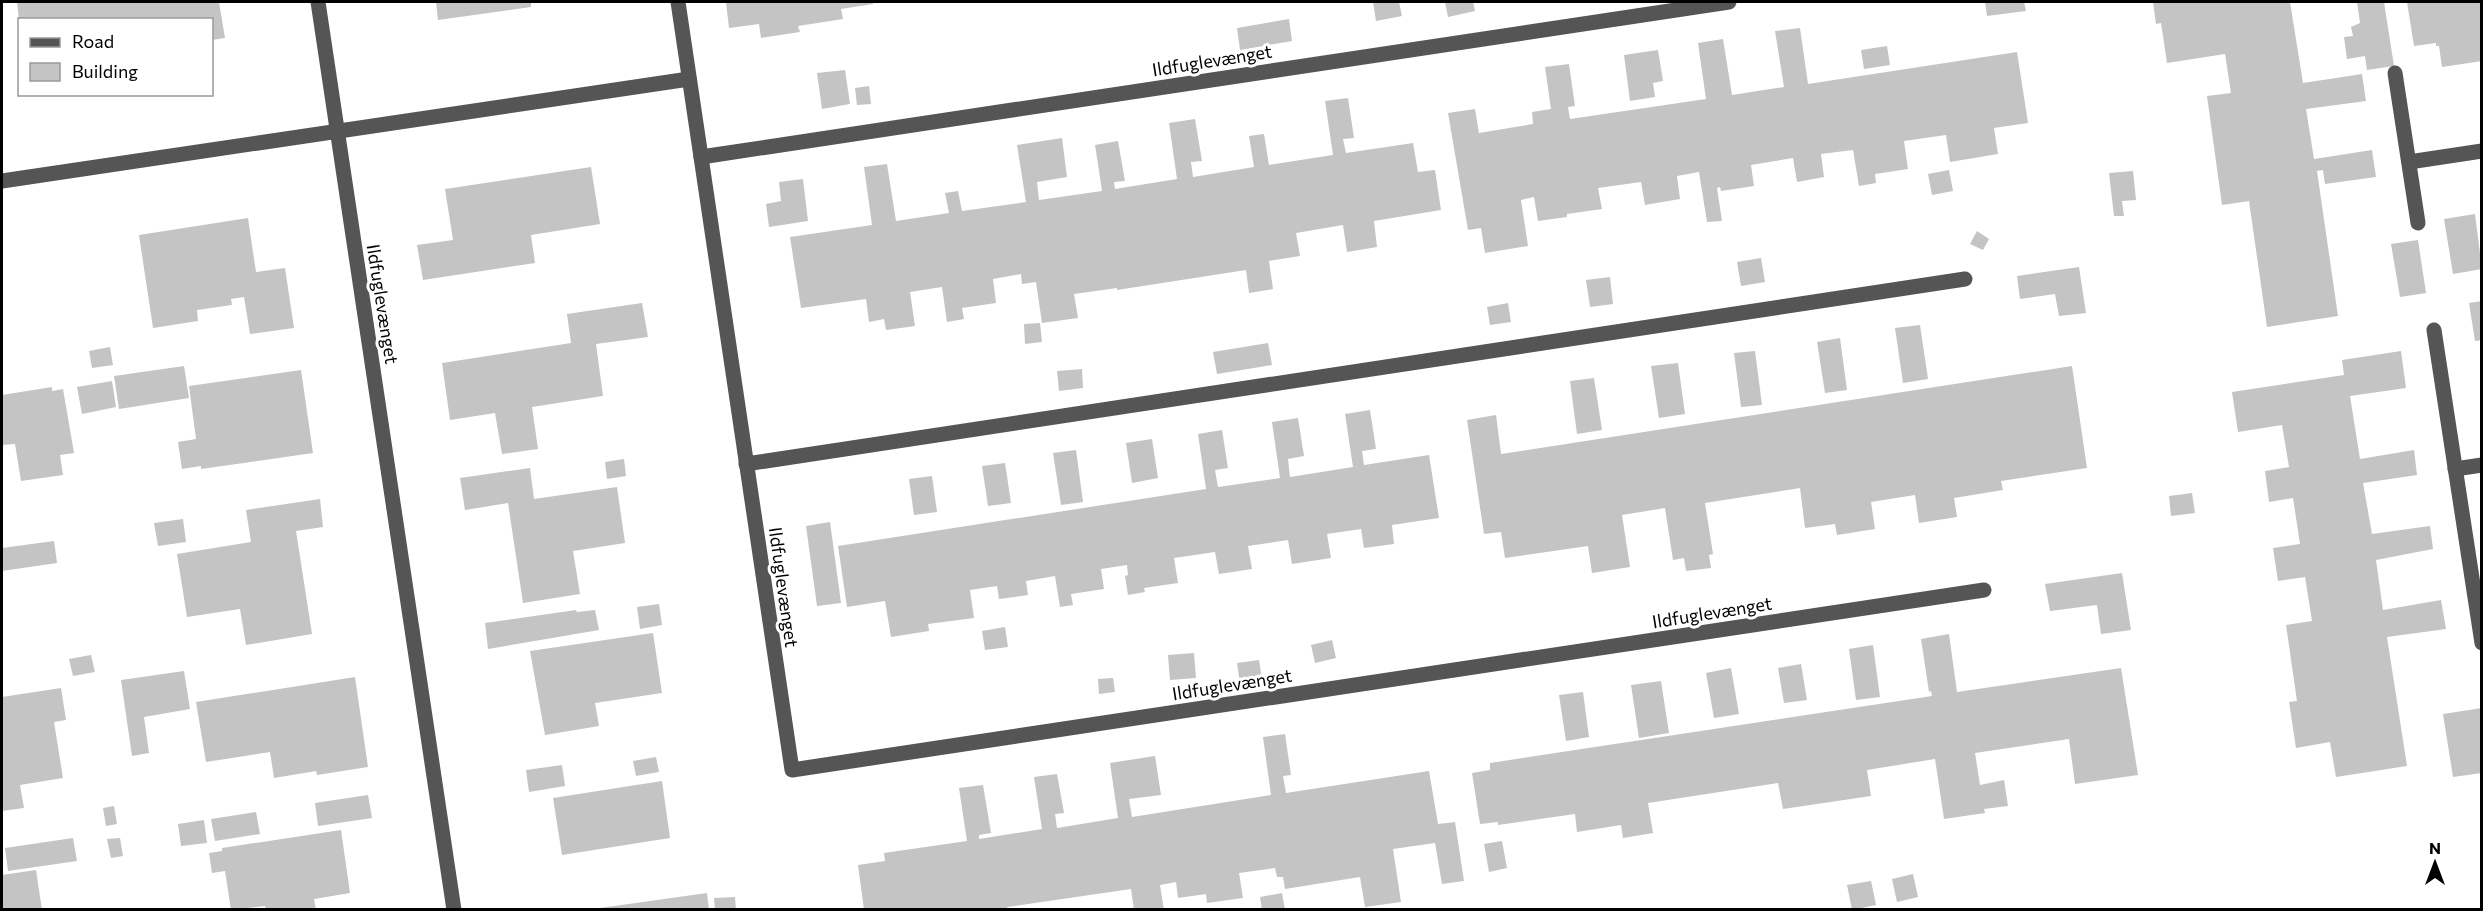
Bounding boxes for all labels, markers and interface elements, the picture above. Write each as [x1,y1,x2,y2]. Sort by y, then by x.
legend [18,18,213,96]
text: Road [72,30,114,52]
street label: Ildfuglevænget [1150,40,1274,80]
text: Building [72,60,138,82]
street label: Ildfuglevænget [363,242,403,366]
street label: Ildfuglevænget [765,525,803,649]
street label: Ildfuglevænget [1650,592,1774,632]
street label: Ildfuglevænget [1170,664,1294,704]
north arrow [2405,833,2465,893]
text: N [2429,838,2441,857]

